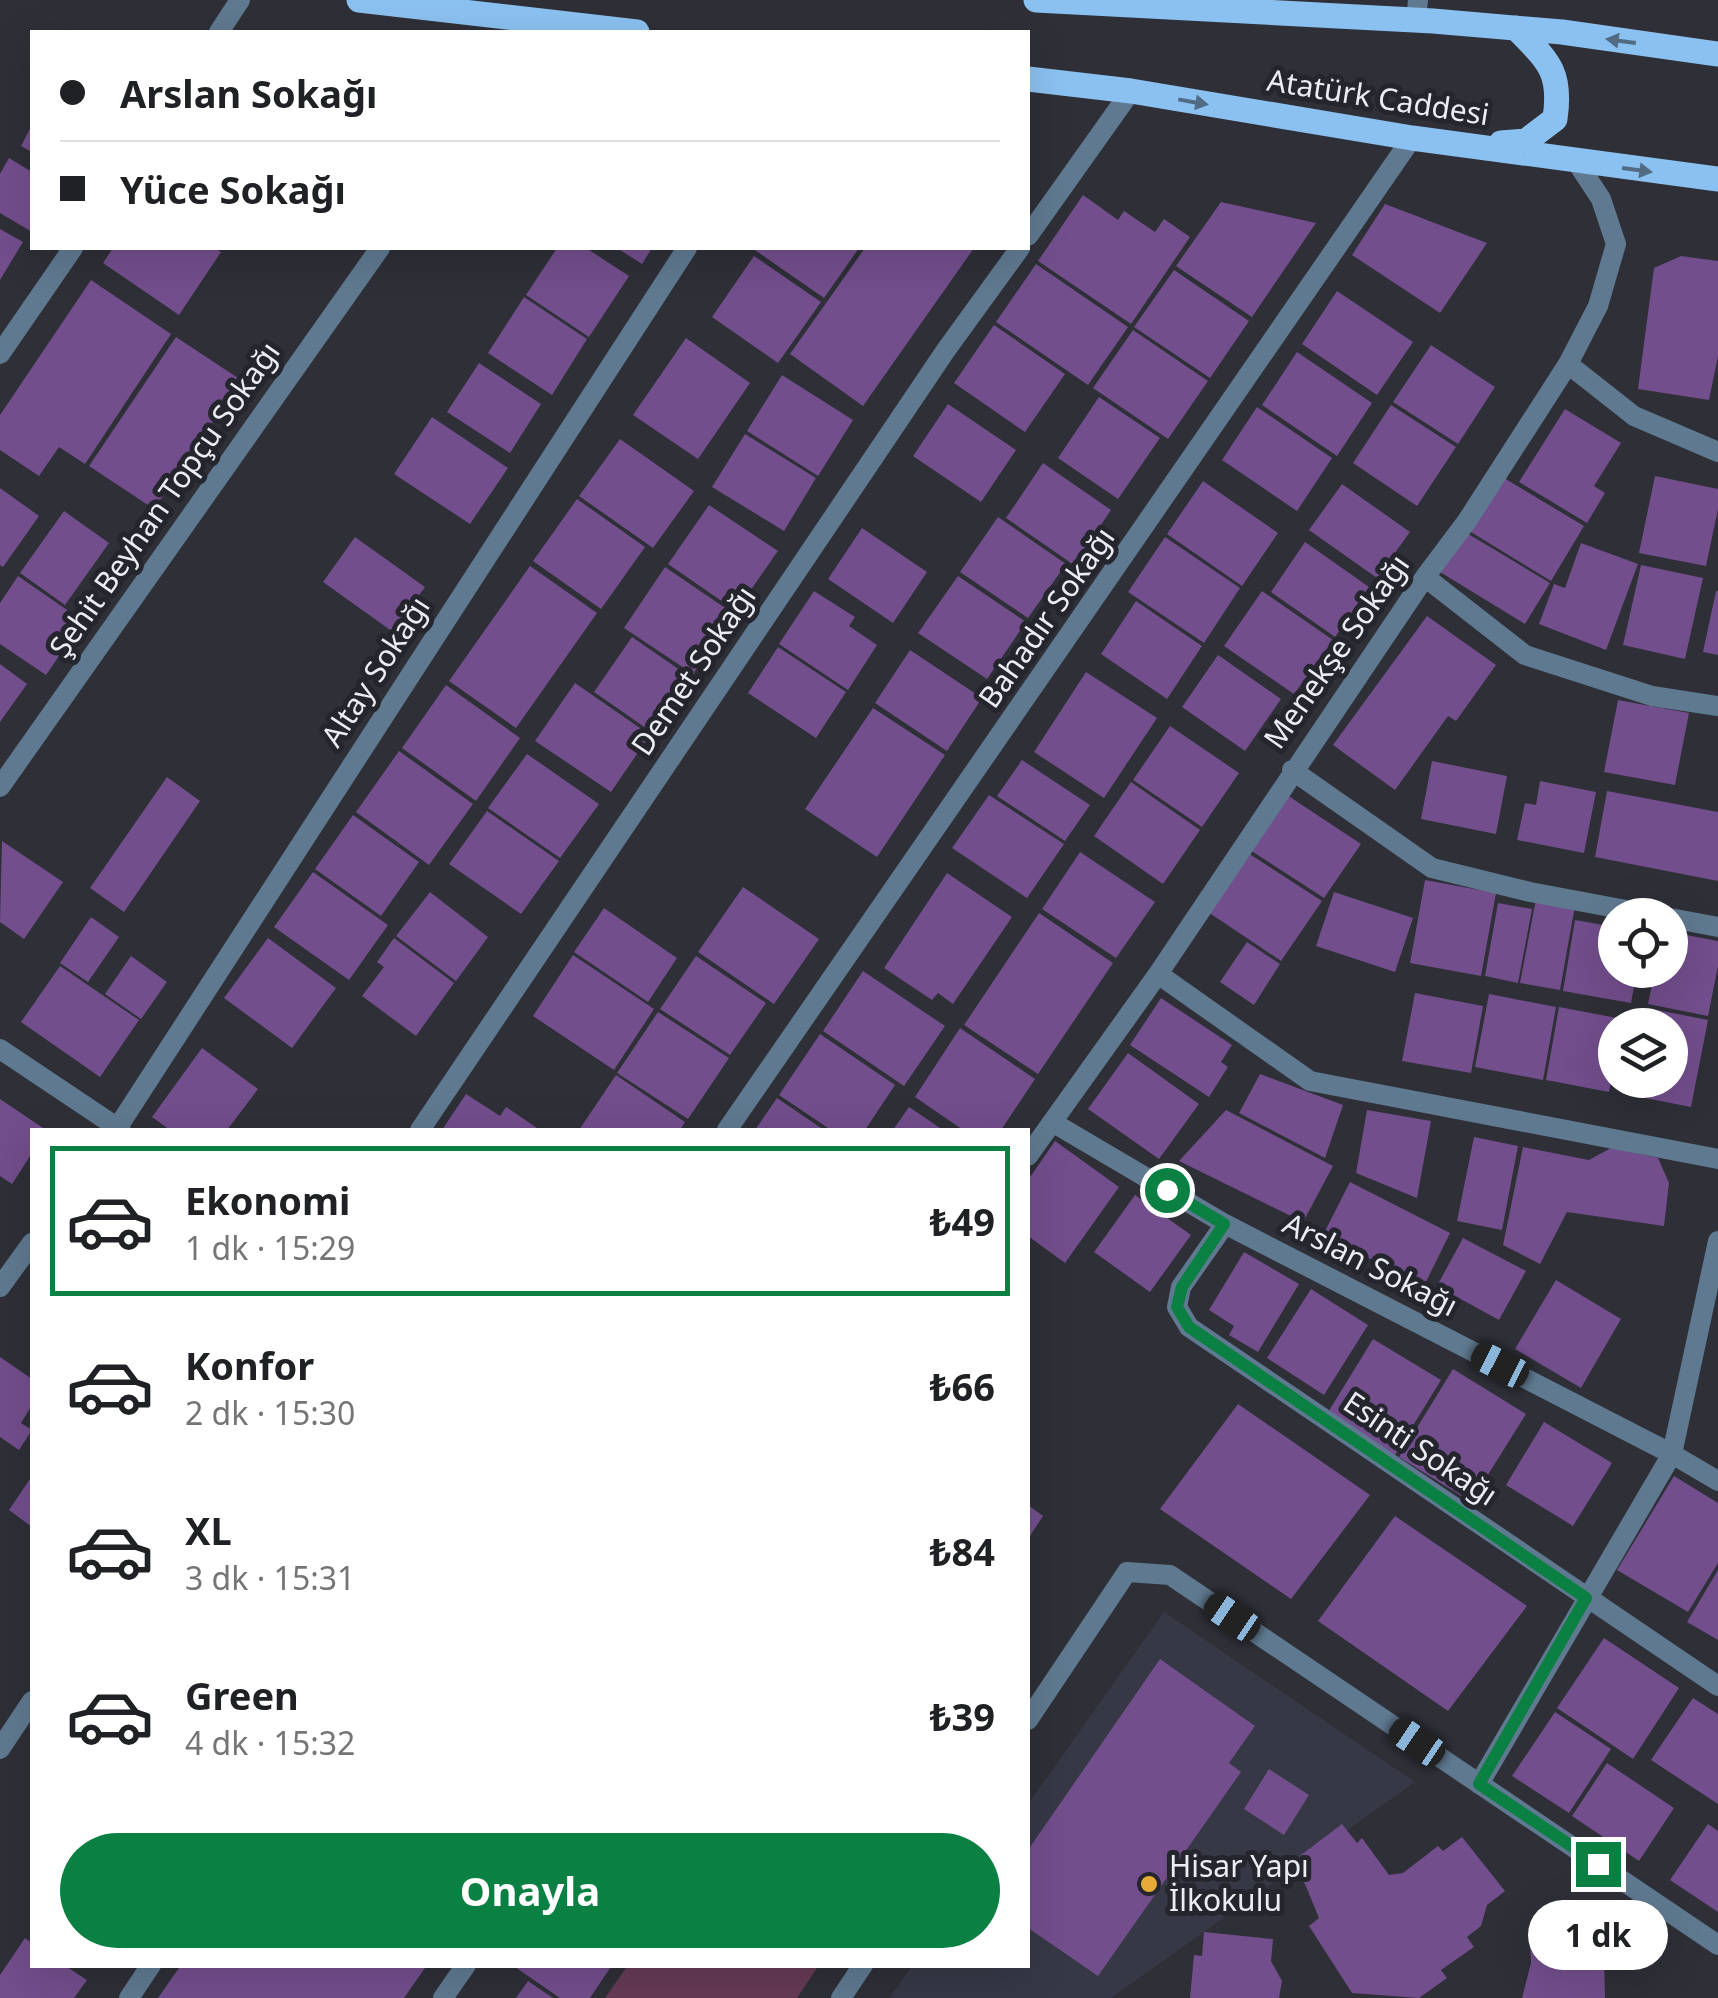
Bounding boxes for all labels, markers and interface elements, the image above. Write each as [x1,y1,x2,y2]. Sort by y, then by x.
one-way arrow [1605,32,1637,48]
street label: Atatürk Caddesi [1264,59,1492,134]
text: Arslan Sokağı [120,67,377,119]
one-way arrow [1178,95,1210,110]
one-way arrow [1622,162,1654,178]
text: Yüce Sokağı [120,163,346,215]
street label: Şehit Beyhan Topçu Sokağı [39,333,289,665]
street label: Bahadır Sokağı [968,519,1123,716]
street label: Menekşe Sokağı [1253,546,1418,756]
street label: Demet Sokağı [621,577,765,763]
street label: Altay Sokağı [311,588,439,754]
map controls [1598,898,1688,1098]
button: locate [1598,898,1688,988]
button: layers [1598,1008,1688,1098]
route start [1145,1168,1190,1213]
text: Ekonomi [185,1174,350,1226]
icon: car [65,1176,155,1266]
text: ₺49 [930,1195,995,1247]
street label: Arslan Sokağı [1277,1202,1465,1325]
text: 1 dk · 15:29 [185,1226,355,1269]
car [1466,1338,1534,1392]
text: Konfor [185,1339,314,1391]
icon: car [65,1341,155,1431]
text: ₺66 [930,1360,995,1412]
street label: Esinti Sokağı [1336,1381,1506,1514]
text: 2 dk · 15:30 [185,1391,355,1434]
text: XL [185,1504,232,1556]
icon: car [65,1506,155,1596]
text: ₺84 [930,1525,995,1577]
text: 3 dk · 15:31 [185,1556,355,1599]
car [1199,1588,1265,1646]
text: Green [185,1669,299,1721]
icon: car [65,1671,155,1761]
text: ₺39 [930,1690,995,1742]
car [1384,1713,1450,1771]
text: 4 dk · 15:32 [185,1721,355,1764]
button: Onayla [60,1833,1000,1948]
route end [1576,1842,1621,1887]
place label: Hisar Yapı İlkokulu [1169,1845,1309,1920]
marker: Hisar Yapı İlkokulu [1138,1873,1160,1895]
callout: 1 dk [1528,1899,1668,1969]
text: 1 dk [1565,1913,1631,1956]

